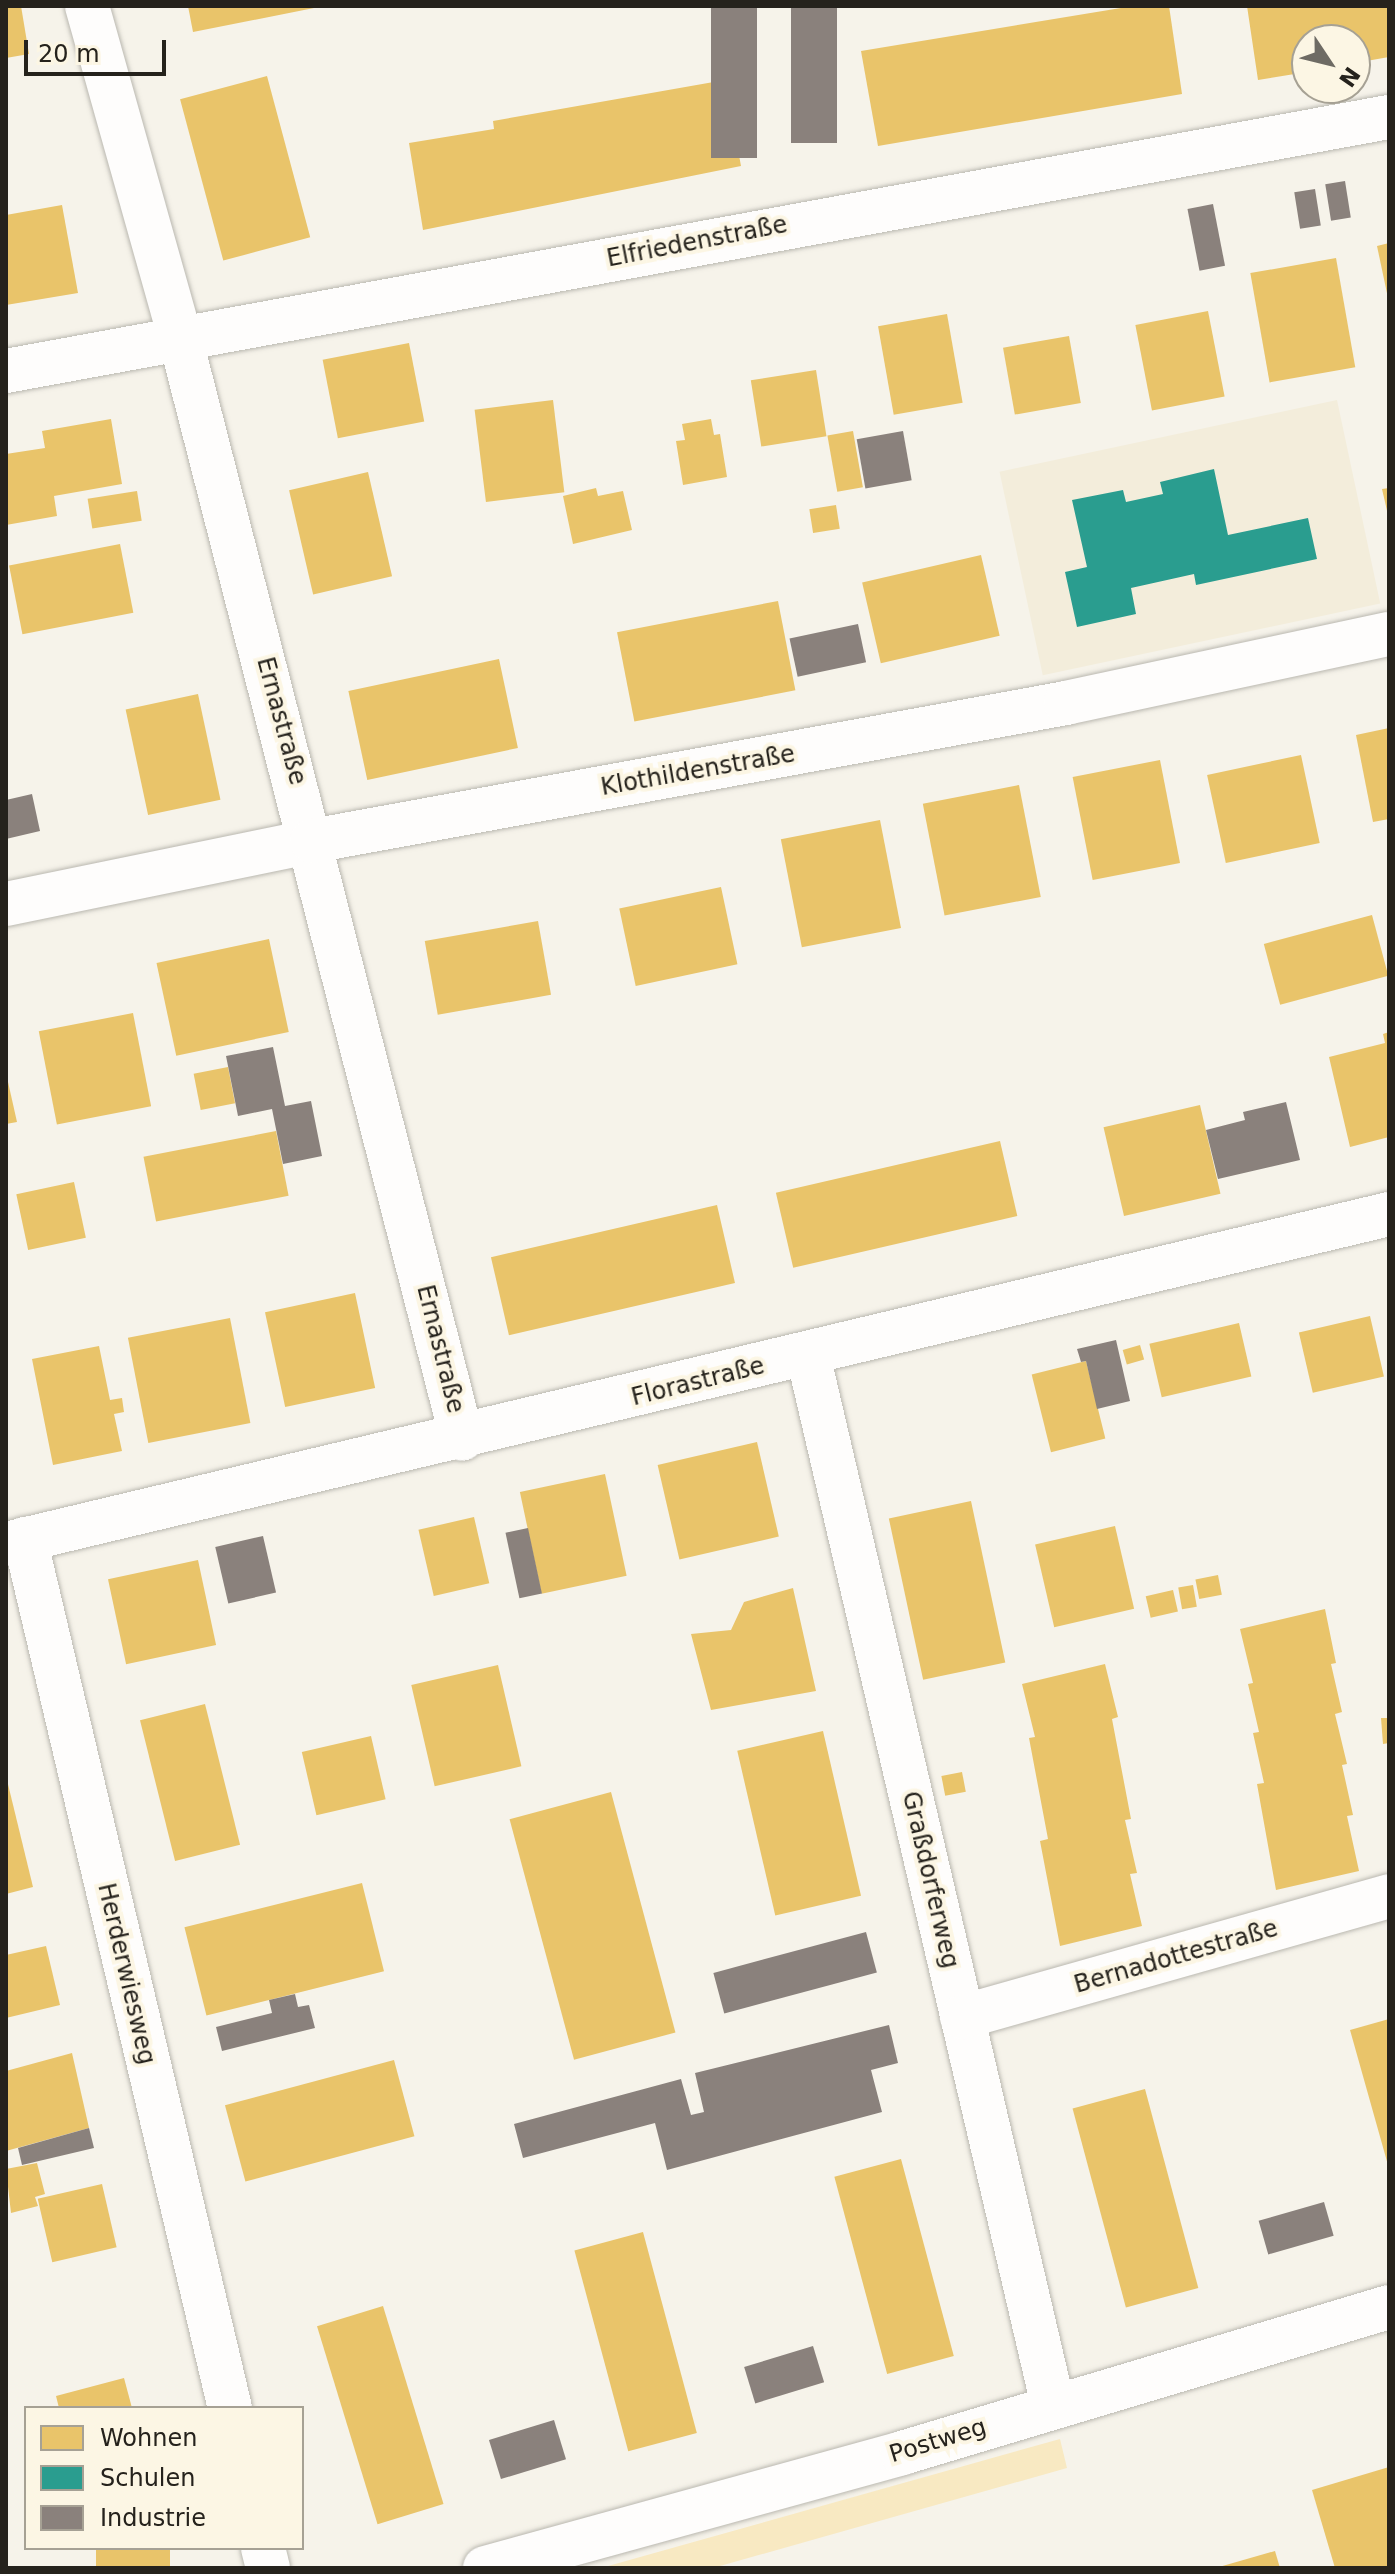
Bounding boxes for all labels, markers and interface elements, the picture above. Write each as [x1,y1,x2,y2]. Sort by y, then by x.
scale bar [28,24,170,74]
north arrow [1291,24,1371,104]
text: 20 m [38,40,100,68]
text: N [1334,62,1365,92]
street label: Elfriedenstraße [604,210,790,274]
street label: Ernastraße [250,654,312,788]
street label: Klothildenstraße [599,740,797,802]
street label: Ernastraße [410,1282,470,1416]
street label: Florastraße [628,1352,768,1412]
street label: Graßdorferweg [896,1789,964,1971]
street label: Herderwiesweg [91,1880,161,2068]
street label: Bernadottestraße [1071,1914,1281,2000]
legend [24,2406,304,2550]
street label: Postweg [886,2413,990,2469]
text: Wohnen [100,2424,197,2452]
text: Schulen [100,2464,196,2492]
text: Industrie [100,2504,206,2532]

